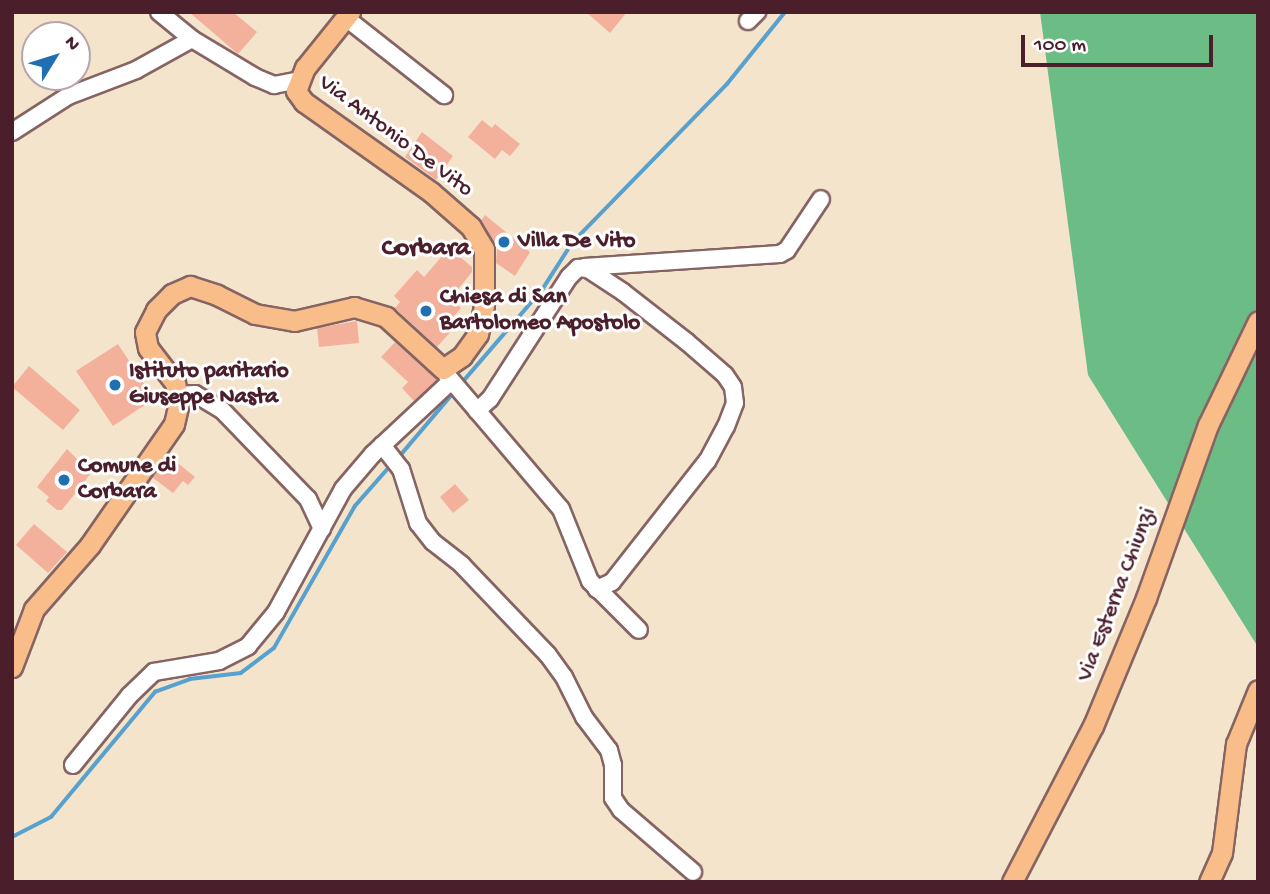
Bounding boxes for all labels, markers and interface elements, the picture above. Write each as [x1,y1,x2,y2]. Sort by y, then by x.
north arrow [21,21,91,91]
scale bar [1025,21,1218,65]
text: N [58,32,84,56]
text: 100 m [1034,34,1086,59]
street label: Via Antonio De Vito [312,70,478,204]
place label: Villa De Vito [518,228,636,256]
district label: Corbara [382,234,470,266]
marker: Villa De Vito [496,234,512,250]
place label: Chiesa di San Bartolomeo Apostolo [440,284,640,338]
marker: Chiesa di San Bartolomeo Apostolo [418,303,434,319]
place label: Istituto paritario Giuseppe Nasta [129,358,289,412]
marker: Istituto paritario Giuseppe Nasta [107,377,123,393]
place label: Comune di Corbara [78,453,176,507]
marker: Comune di Corbara [56,472,72,488]
street label: Via Esterna Chiunzi [1072,504,1164,686]

